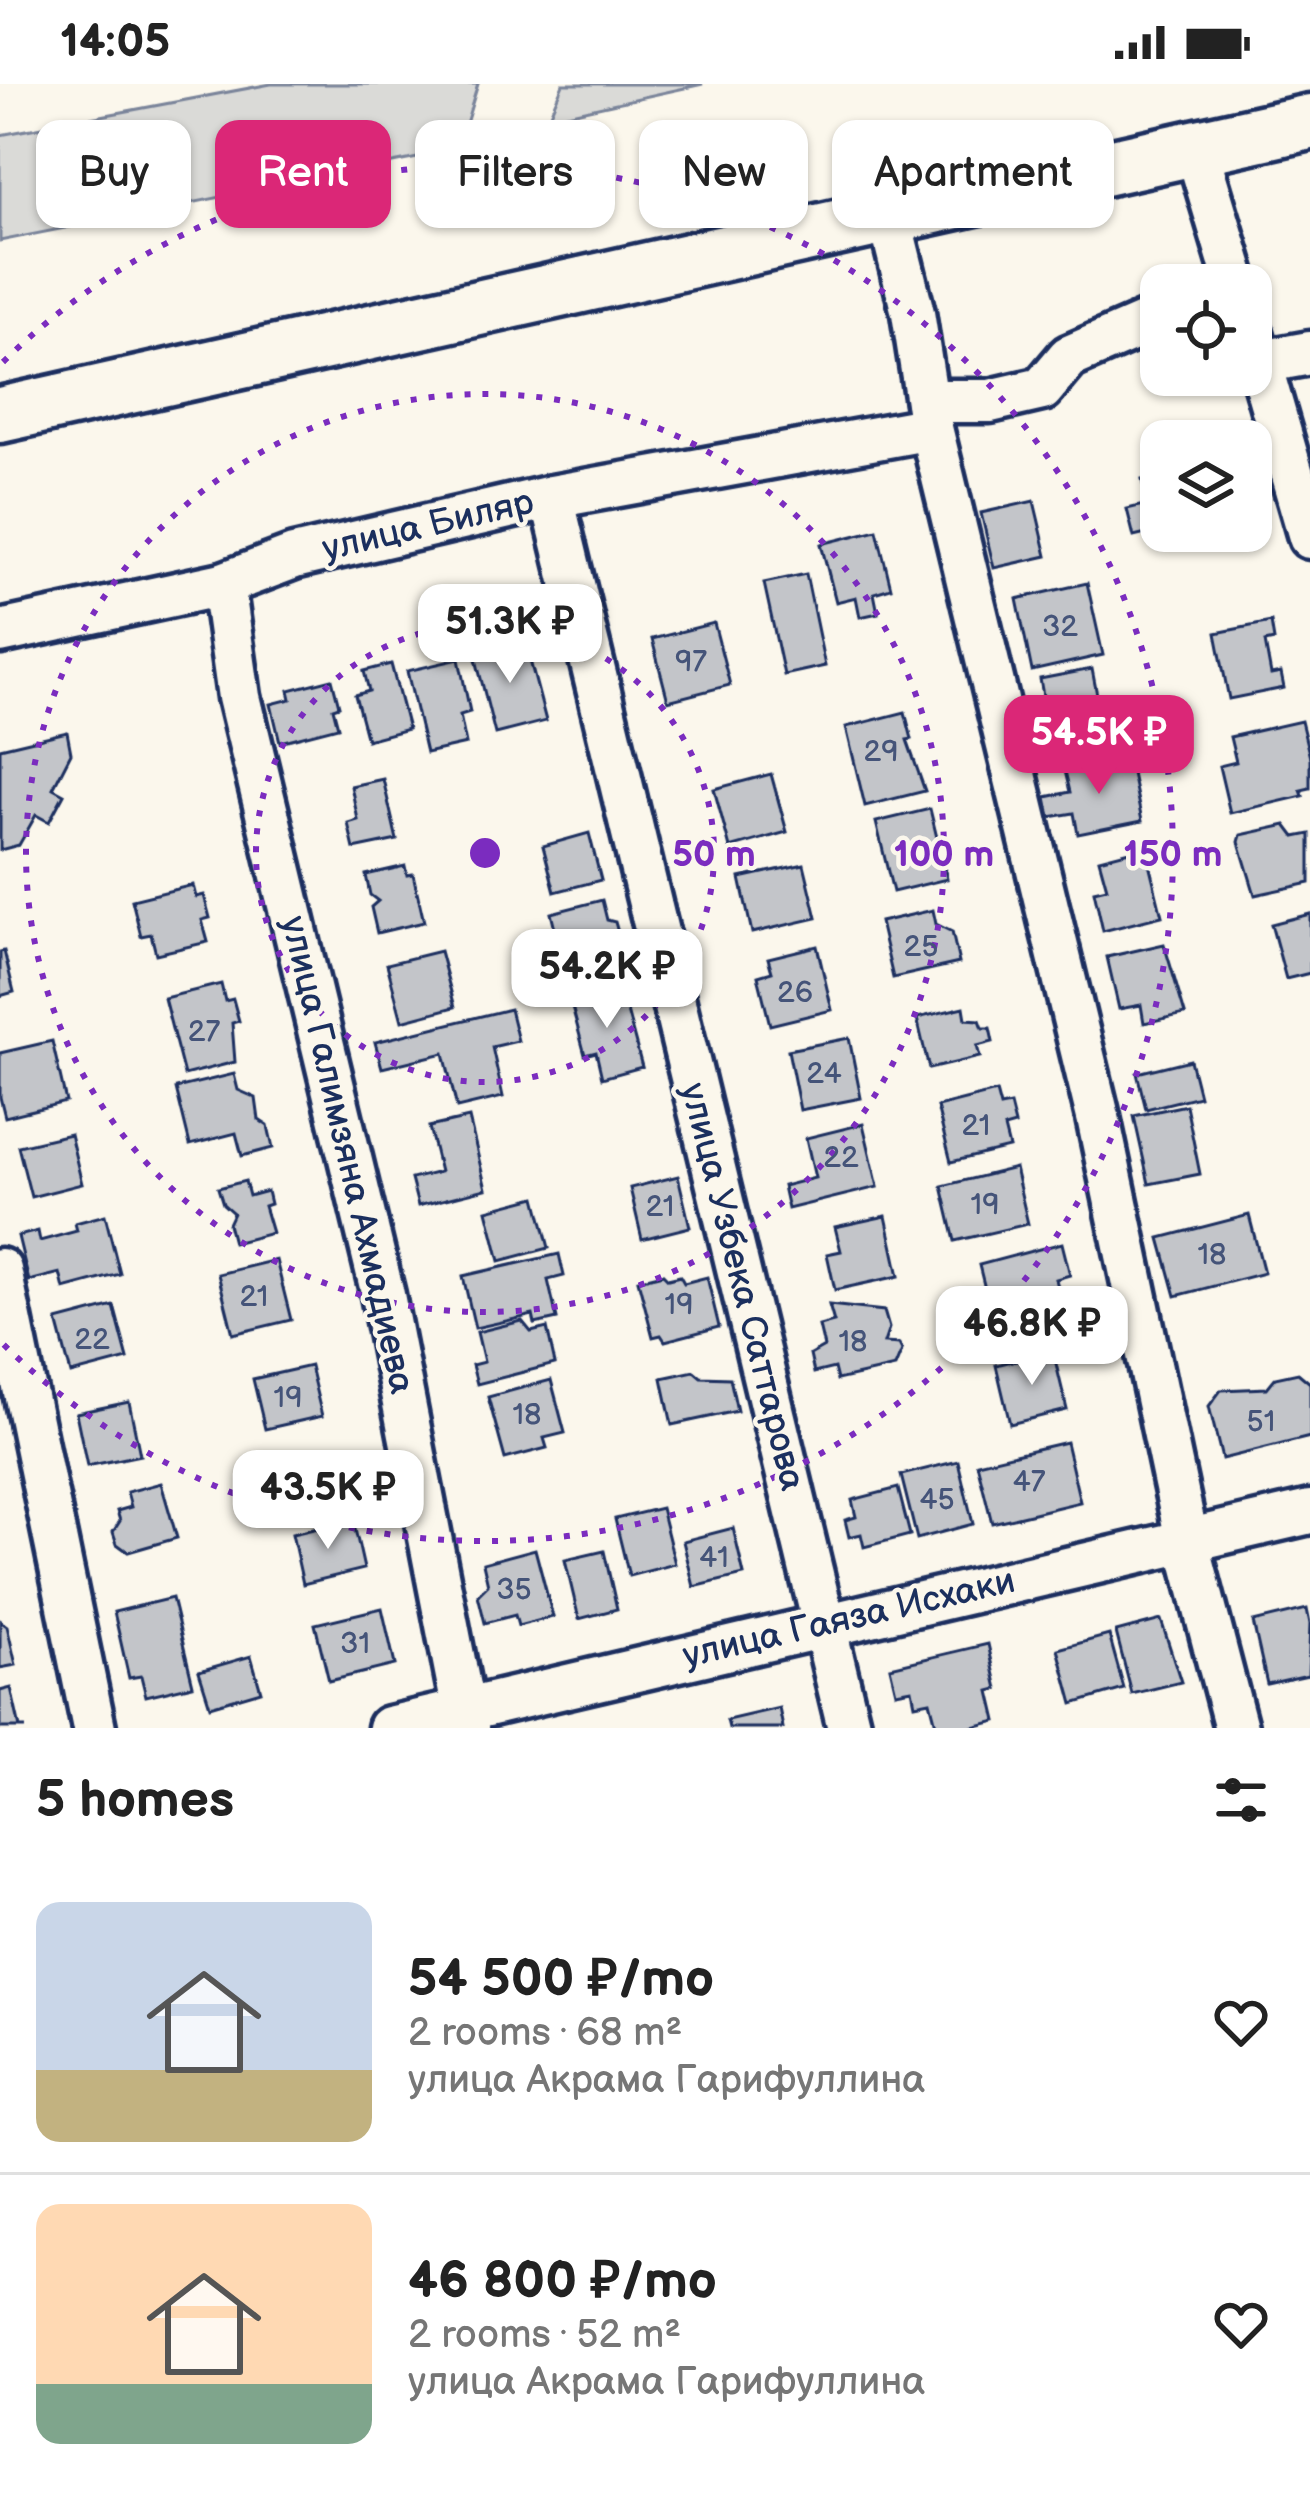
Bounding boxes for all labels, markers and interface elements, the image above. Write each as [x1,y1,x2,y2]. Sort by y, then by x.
text: 14:05 [60,15,170,70]
chip: Buy [36,120,191,228]
chip: Rent [215,120,391,228]
chip: Filters [415,120,615,228]
chip: New [639,120,808,228]
chip: Apartment [832,120,1114,228]
map controls [1140,264,1272,552]
button: locate [1140,264,1272,396]
button: layers [1140,420,1272,552]
street label: улица Биляр [318,481,538,571]
pin: 51.3K ₽ [399,584,621,686]
text: 51.3K ₽ [445,599,575,646]
house number: 32 [1042,609,1078,645]
house number: 97 [675,644,707,680]
pin: 54.5K ₽ [988,695,1210,797]
text: 54.5K ₽ [1031,710,1167,757]
house number: 29 [863,734,899,770]
centre of rings [464,832,506,874]
text: 50 m [672,834,756,877]
text: 100 m [894,834,994,877]
text: 150 m [1124,834,1222,877]
street label: улица Галимзяна Ахмадиева [271,912,423,1398]
pin: 54.2K ₽ [496,929,718,1031]
house number: 25 [904,929,938,965]
text: 54.2K ₽ [538,944,676,991]
house number: 26 [777,975,813,1011]
house number: 27 [188,1014,220,1050]
house number: 24 [806,1056,842,1092]
street label: улица Узбека Саттарова [671,1079,813,1495]
house number: 21 [962,1108,990,1144]
house number: 22 [823,1140,859,1176]
house number: 19 [971,1187,999,1223]
house number: 21 [646,1189,674,1225]
house number: 18 [1197,1237,1227,1273]
house number: 21 [240,1279,268,1315]
pin: 46.8K ₽ [921,1286,1143,1388]
house number: 19 [665,1287,693,1323]
text: 46.8K ₽ [963,1301,1101,1348]
house number: 22 [74,1322,110,1358]
house number: 18 [838,1324,868,1360]
house number: 19 [274,1380,302,1416]
house number: 18 [512,1397,542,1433]
house number: 51 [1247,1404,1275,1440]
pin: 43.5K ₽ [217,1450,439,1552]
house number: 47 [1012,1464,1046,1500]
text: 43.5K ₽ [260,1465,396,1512]
house number: 45 [919,1482,955,1518]
house number: 41 [699,1540,729,1576]
street label: улица Гаяза Исхаки [679,1560,1019,1678]
house number: 35 [496,1572,532,1608]
house number: 31 [340,1626,370,1662]
icon: filters [1208,1767,1274,1833]
text: 5 homes [36,1770,234,1831]
text: 54 500 ₽/mo [408,1949,714,2010]
icon: home [132,1950,276,2094]
icon: heart [1208,1989,1274,2055]
text: 2 rooms · 68 m² [408,2010,682,2057]
text: улица Акрама Гарифуллина [408,2057,925,2104]
text: 46 800 ₽/mo [408,2251,717,2312]
icon: home [132,2252,276,2396]
icon: heart [1208,2291,1274,2357]
text: 2 rooms · 52 m² [408,2312,681,2359]
text: улица Акрама Гарифуллина [408,2359,925,2406]

